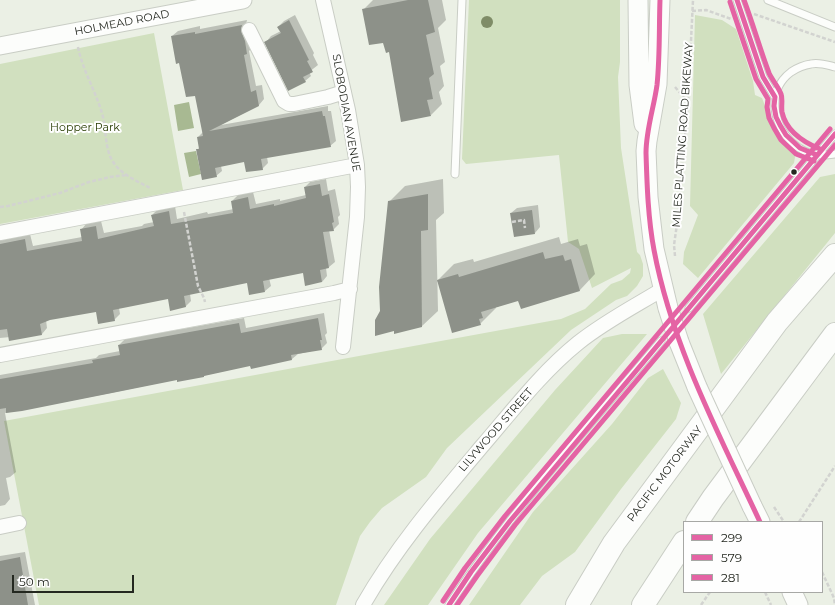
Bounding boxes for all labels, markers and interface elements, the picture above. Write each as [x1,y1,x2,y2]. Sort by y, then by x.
street label: HOLMEAD ROAD [73,7,171,39]
street label: MILES PLATTING ROAD BIKEWAY [670,42,696,228]
street label: SLOBODIAN AVENUE [329,53,363,173]
park label: Hopper Park [50,121,120,135]
unlabelled marker [789,167,799,177]
street label: LILYWOOD STREET [456,385,536,475]
street label: PACIFIC MOTORWAY [625,424,705,524]
legend [683,521,823,593]
text: 299 [721,530,742,545]
text: 579 [721,550,742,565]
scale bar [14,567,136,593]
text: 281 [721,570,740,585]
text: 50 m [19,574,50,589]

